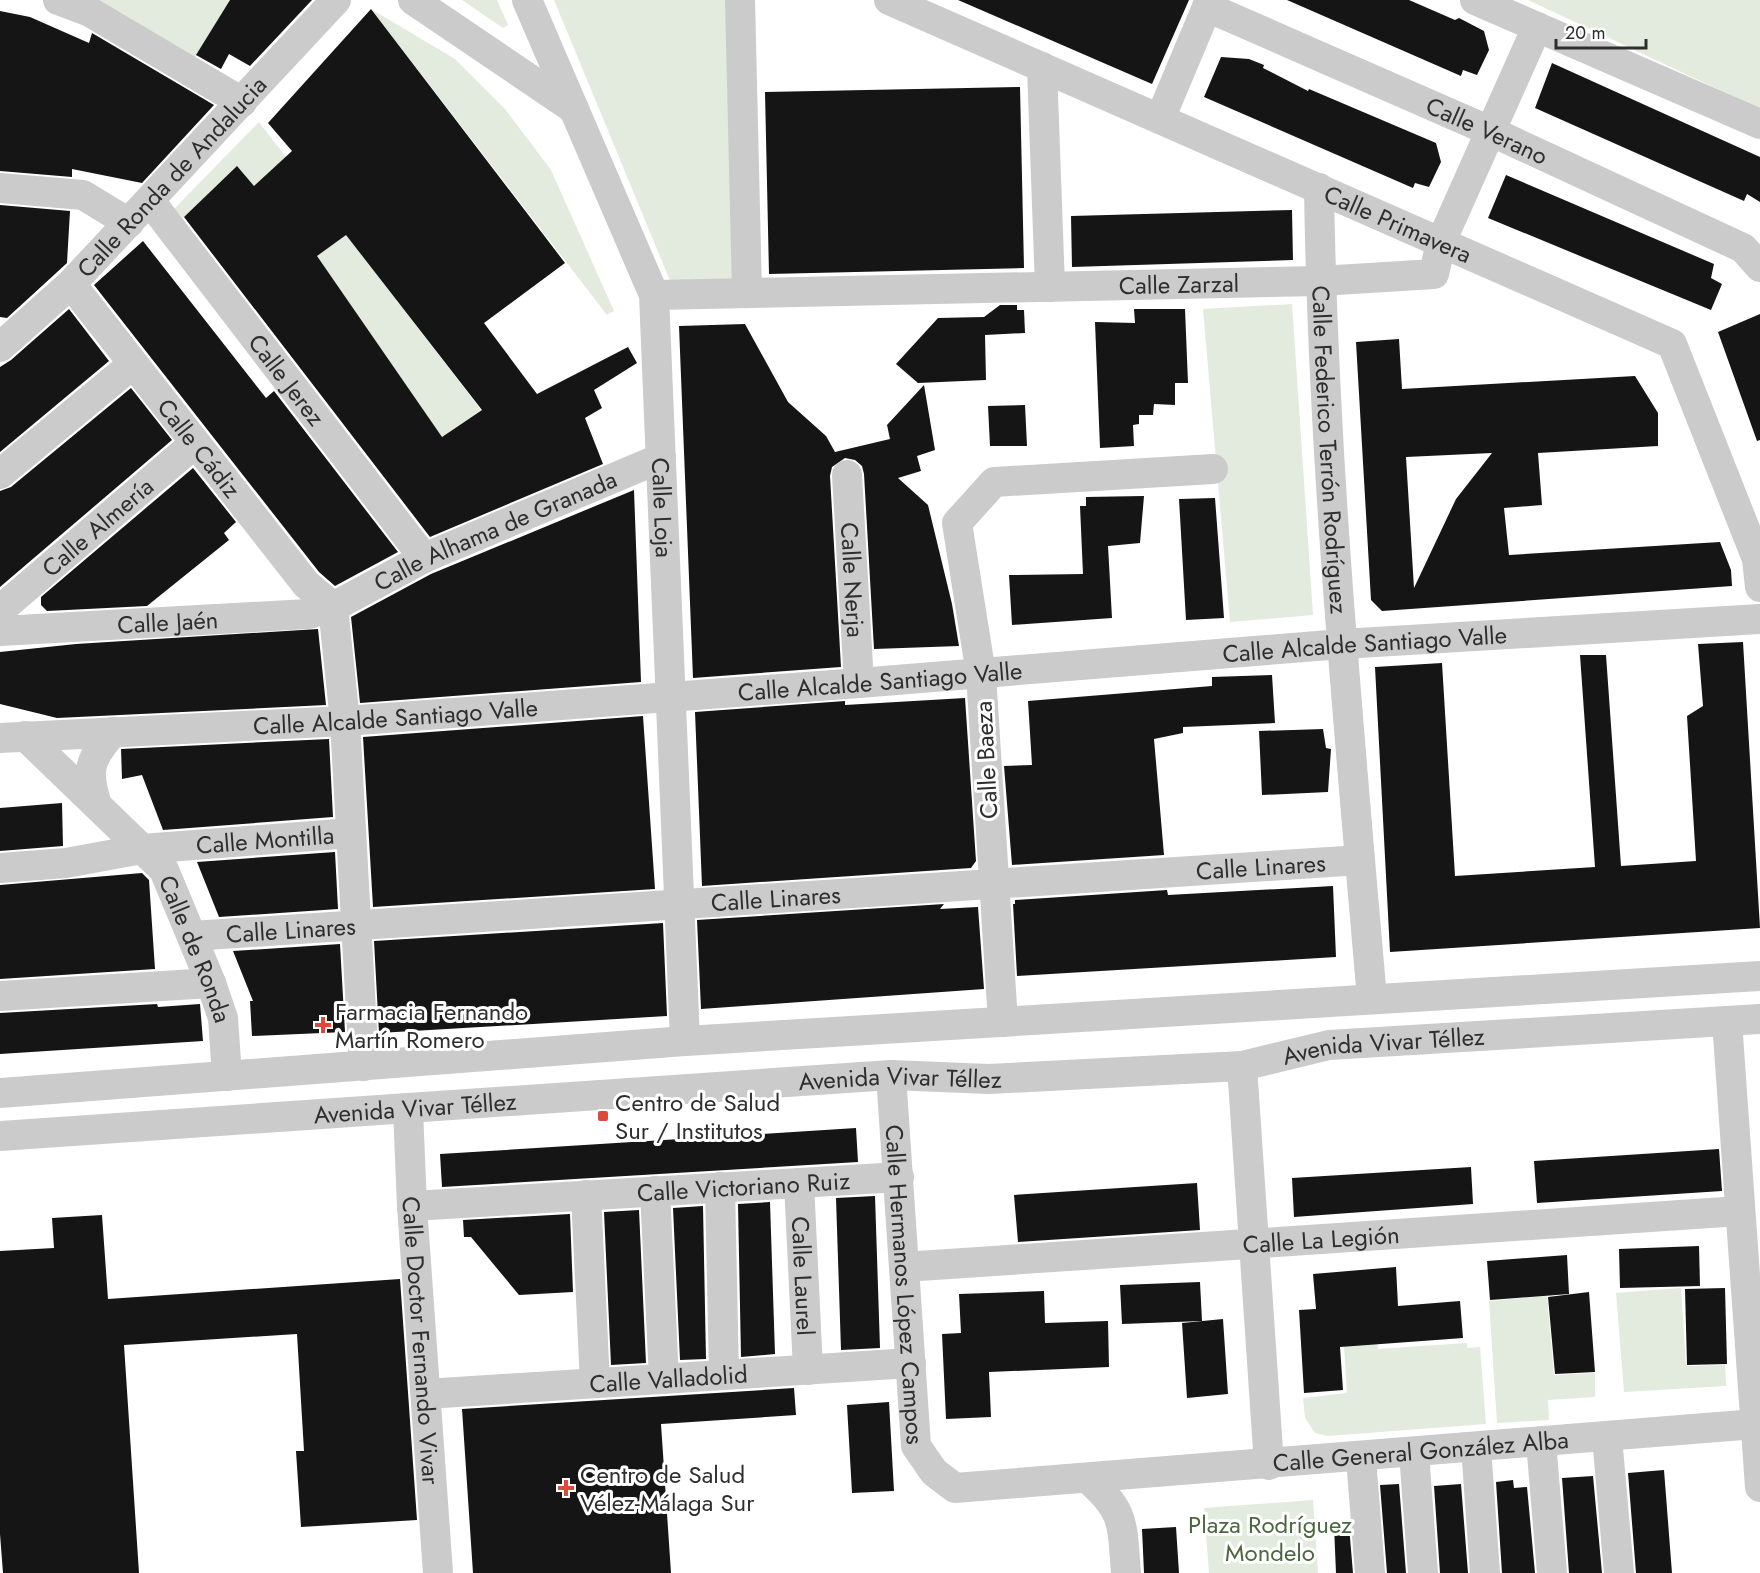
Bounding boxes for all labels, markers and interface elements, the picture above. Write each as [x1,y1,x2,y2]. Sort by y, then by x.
scale bar [1556,12,1646,50]
text: 20 m [1565,20,1605,46]
street label: Calle Ronda de Andalucia [68,68,274,285]
street label: Calle Verano [1421,88,1554,173]
street label: Calle Primavera [1319,176,1478,272]
street label: Calle Zarzal [1118,265,1239,303]
street label: Calle Federico Terrón Rodríguez [1304,285,1357,615]
street label: Calle Jerez [240,326,334,433]
street label: Calle Cádiz [149,391,249,505]
street label: Calle Loja [643,457,682,558]
street label: Calle Alhama de Granada [367,461,622,600]
street label: Calle Almería [34,469,161,585]
street label: Calle Nerja [832,521,874,638]
street label: Calle Jaén [116,601,219,642]
street label: Calle Alcalde Santiago Valle [1221,617,1508,671]
street label: Calle Alcalde Santiago Valle [737,652,1024,709]
street label: Calle Alcalde Santiago Valle [252,689,539,743]
street label: Calle Baeza [965,700,1007,820]
street label: Calle Montilla [195,817,336,862]
street label: Calle Linares [1195,845,1327,888]
street label: Calle de Ronda [150,870,241,1027]
street label: Calle Linares [710,876,842,920]
street label: Calle Linares [225,908,357,951]
place label: Farmacia Fernando Martín Romero [335,994,528,1057]
marker: Farmacia Fernando Martín Romero [316,1018,330,1032]
street label: Avenida Vivar Téllez [1279,1018,1485,1073]
street label: Avenida Vivar Téllez [797,1057,1002,1099]
street label: Avenida Vivar Téllez [312,1083,518,1132]
place label: Centro de Salud Sur / Institutos [615,1085,780,1148]
marker: Centro de Salud Sur / Institutos [596,1109,610,1123]
street label: Calle Hermanos López Campos [877,1124,933,1446]
street label: Calle Victoriano Ruiz [636,1162,851,1210]
street label: Calle Doctor Fernando Vivar [394,1196,449,1487]
street label: Calle Laurel [783,1215,824,1336]
street label: Calle La Legión [1242,1216,1401,1262]
street label: Calle Valladolid [588,1356,749,1401]
street label: Calle General González Alba [1271,1421,1570,1480]
place label: Centro de Salud Vélez-Málaga Sur [580,1457,755,1520]
marker: Centro de Salud Vélez-Málaga Sur [557,1479,575,1497]
park label: Plaza Rodríguez Mondelo [1188,1507,1352,1570]

